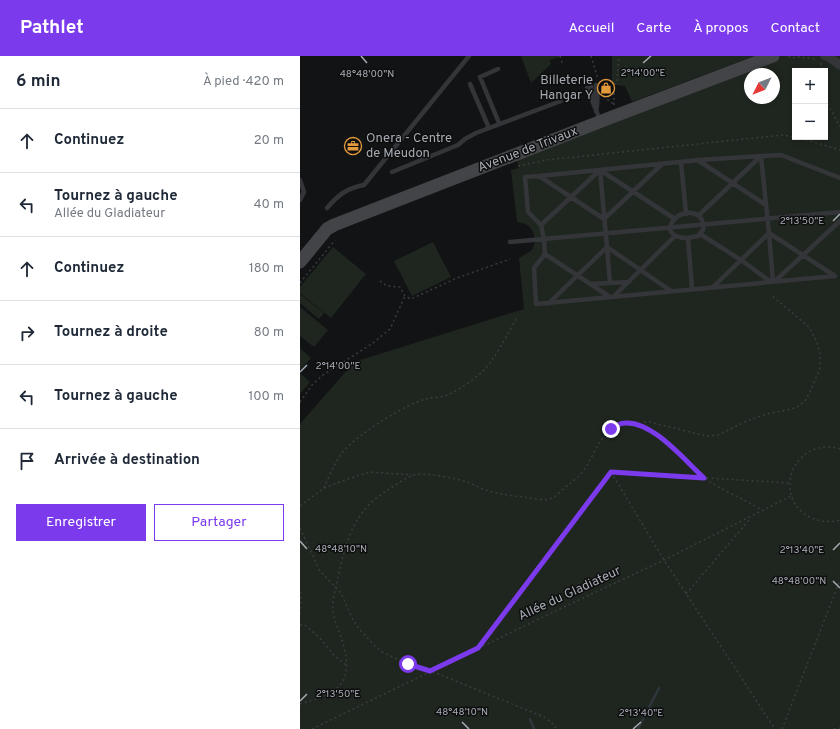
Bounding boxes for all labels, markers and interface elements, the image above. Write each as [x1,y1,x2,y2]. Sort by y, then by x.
text: Pathlet [20,16,84,40]
text: Accueil [568,20,614,37]
text: Carte [636,20,671,37]
text: À propos [693,20,749,37]
text: Contact [771,20,820,37]
text: 2°14'00"E [621,67,665,80]
text: 48°48'00"N [340,68,394,81]
north arrow [744,68,780,104]
map controls [792,68,828,140]
button: + [792,68,828,104]
text: 6 min [16,71,60,93]
place label: Billeterie Hangar Y [539,73,593,104]
text: À pied · 420 m [203,74,284,90]
shop icon: Billeterie Hangar Y [596,78,616,98]
button: − [792,104,828,140]
street label: Avenue de Trivaux [476,124,580,176]
icon: ahead [16,130,38,152]
text: Continuez [54,131,124,150]
place label: Onera - Centre de Meudon [366,131,452,162]
text: 20 m [254,133,284,149]
office icon: Onera - Centre de Meudon [343,136,363,156]
text: Tournez à gauche [54,187,178,206]
icon: left [16,194,38,216]
text: 40 m [254,197,284,213]
text: Allée du Gladiateur [54,206,165,222]
text: 2°13'50"E [780,215,824,228]
icon: ahead [16,258,38,280]
text: Continuez [54,259,124,278]
text: 180 m [249,261,284,277]
icon: right [16,322,38,344]
text: Tournez à droite [54,323,168,342]
text: 80 m [254,325,284,341]
text: 2°14'00"E [316,360,360,373]
icon: left [16,386,38,408]
text: Tournez à gauche [54,387,178,406]
text: 100 m [248,389,284,405]
route end [602,420,620,438]
icon: arrive [16,450,38,472]
text: Arrivée à destination [54,451,200,470]
button: Enregistrer [16,504,146,541]
button: Partager [154,504,284,541]
text: 48°48'10"N [315,543,367,556]
text: 2°13'40"E [780,544,824,557]
street label: Allée du Gladiateur [516,563,624,625]
text: 48°48'00"N [772,575,826,588]
route start [399,655,417,673]
text: 2°13'50"E [316,688,360,701]
text: 48°48'10"N [436,706,488,719]
text: 2°13'40"E [619,707,663,720]

